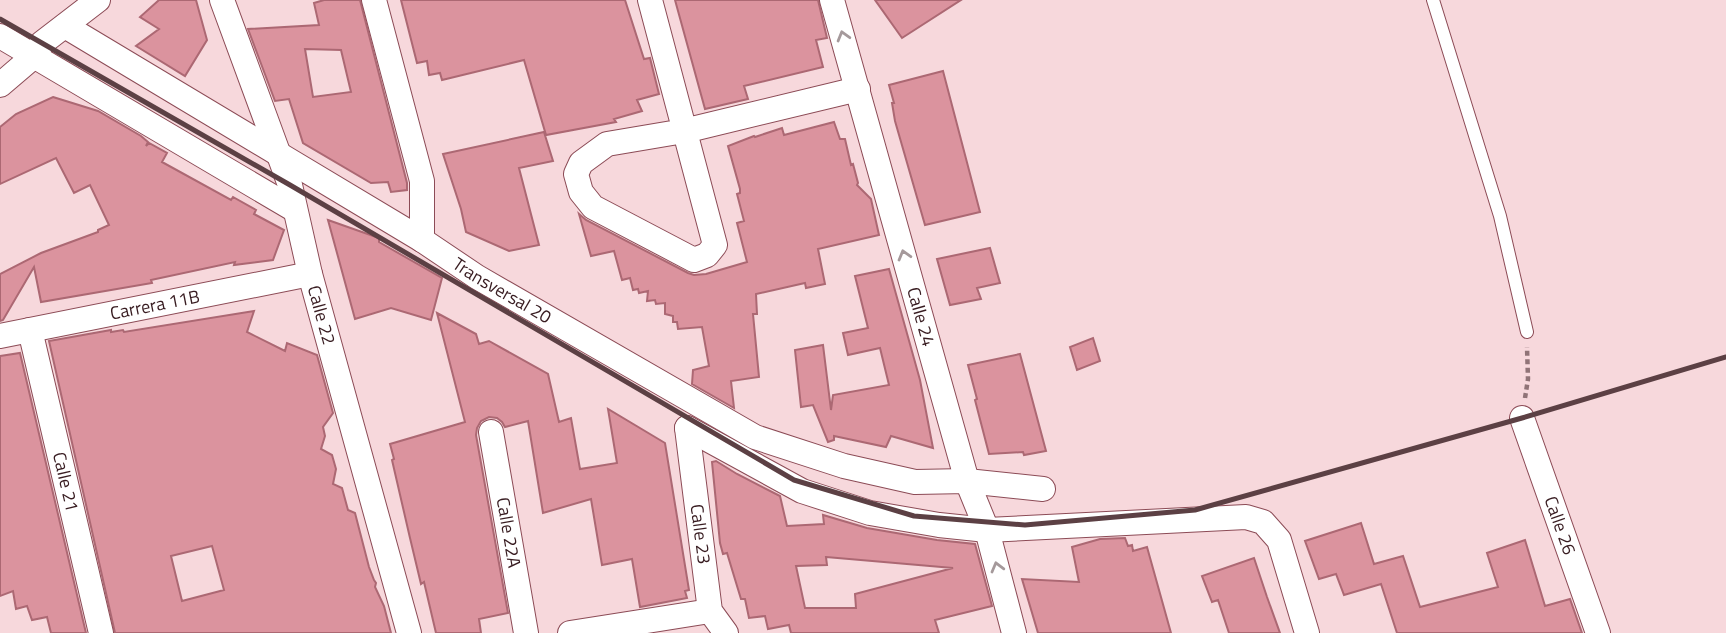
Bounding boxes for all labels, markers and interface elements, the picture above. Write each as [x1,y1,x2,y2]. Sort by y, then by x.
one-way arrow [836,31,851,43]
street label: Transversal 20 [447,250,557,330]
one-way arrow [898,250,912,262]
street label: Carrera 11B [108,282,202,327]
street label: Calle 22 [301,282,343,348]
street label: Calle 24 [900,284,943,349]
street label: Calle 21 [46,449,86,514]
street label: Calle 26 [1538,492,1583,558]
street label: Calle 22A [490,495,528,570]
street label: Calle 23 [684,502,718,566]
one-way arrow [990,561,1005,573]

